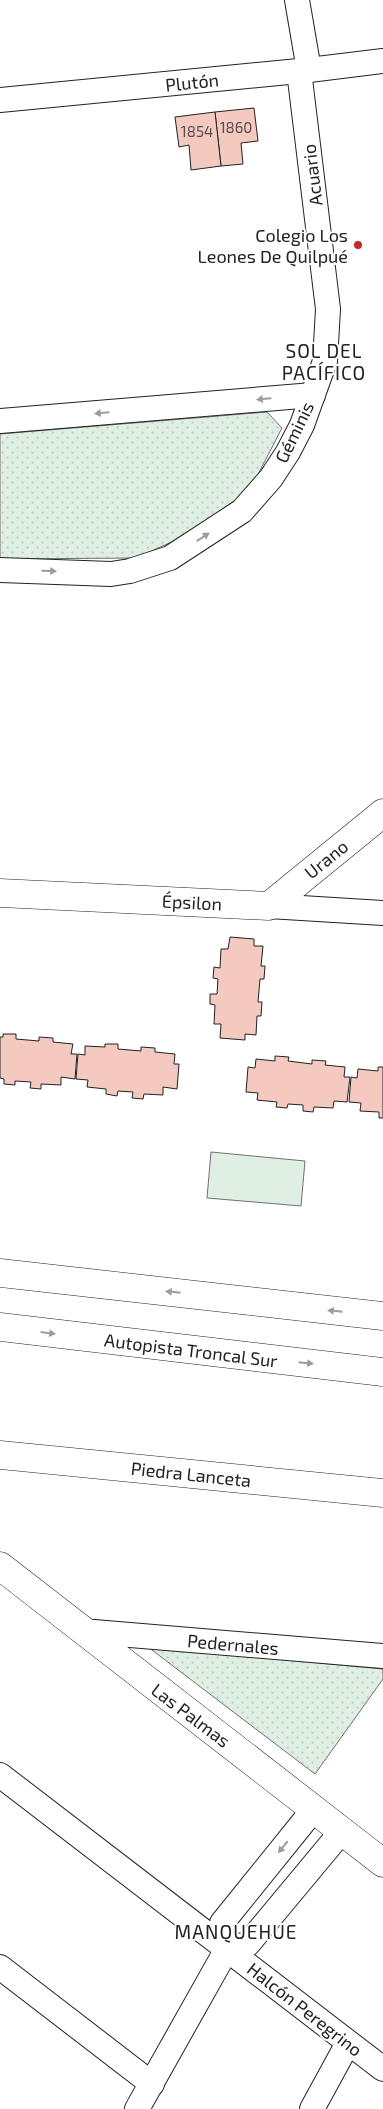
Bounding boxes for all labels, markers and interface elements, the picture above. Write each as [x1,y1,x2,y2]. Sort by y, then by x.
street label: Plutón [164,68,220,96]
house number: 1860 [220,118,252,136]
house number: 1854 [181,122,213,140]
street label: Acuario [297,143,327,207]
place label: Colegio Los Leones De Quilpué [198,224,348,267]
marker: Colegio Los Leones De Quilpué [352,239,364,251]
district label: SOL DEL PACÍFICO [282,339,366,384]
one-way arrow [256,396,272,404]
street label: Géminis [270,398,318,466]
one-way arrow [94,409,110,417]
one-way arrow [196,532,209,542]
one-way arrow [41,567,57,575]
street label: Urano [300,835,352,883]
street label: Épsilon [161,889,223,915]
one-way arrow [165,1288,181,1296]
one-way arrow [326,1307,342,1315]
street label: Autopista Troncal Sur [103,1328,279,1372]
one-way arrow [41,1329,57,1337]
one-way arrow [299,1359,315,1367]
street label: Piedra Lanceta [130,1457,252,1491]
street label: Pedernales [186,1629,280,1659]
street label: Las Palmas [147,1678,235,1752]
one-way arrow [278,1840,289,1853]
district label: MANQUEHUE [175,1920,297,1943]
street label: Halcón Peregrino [243,1957,367,2061]

